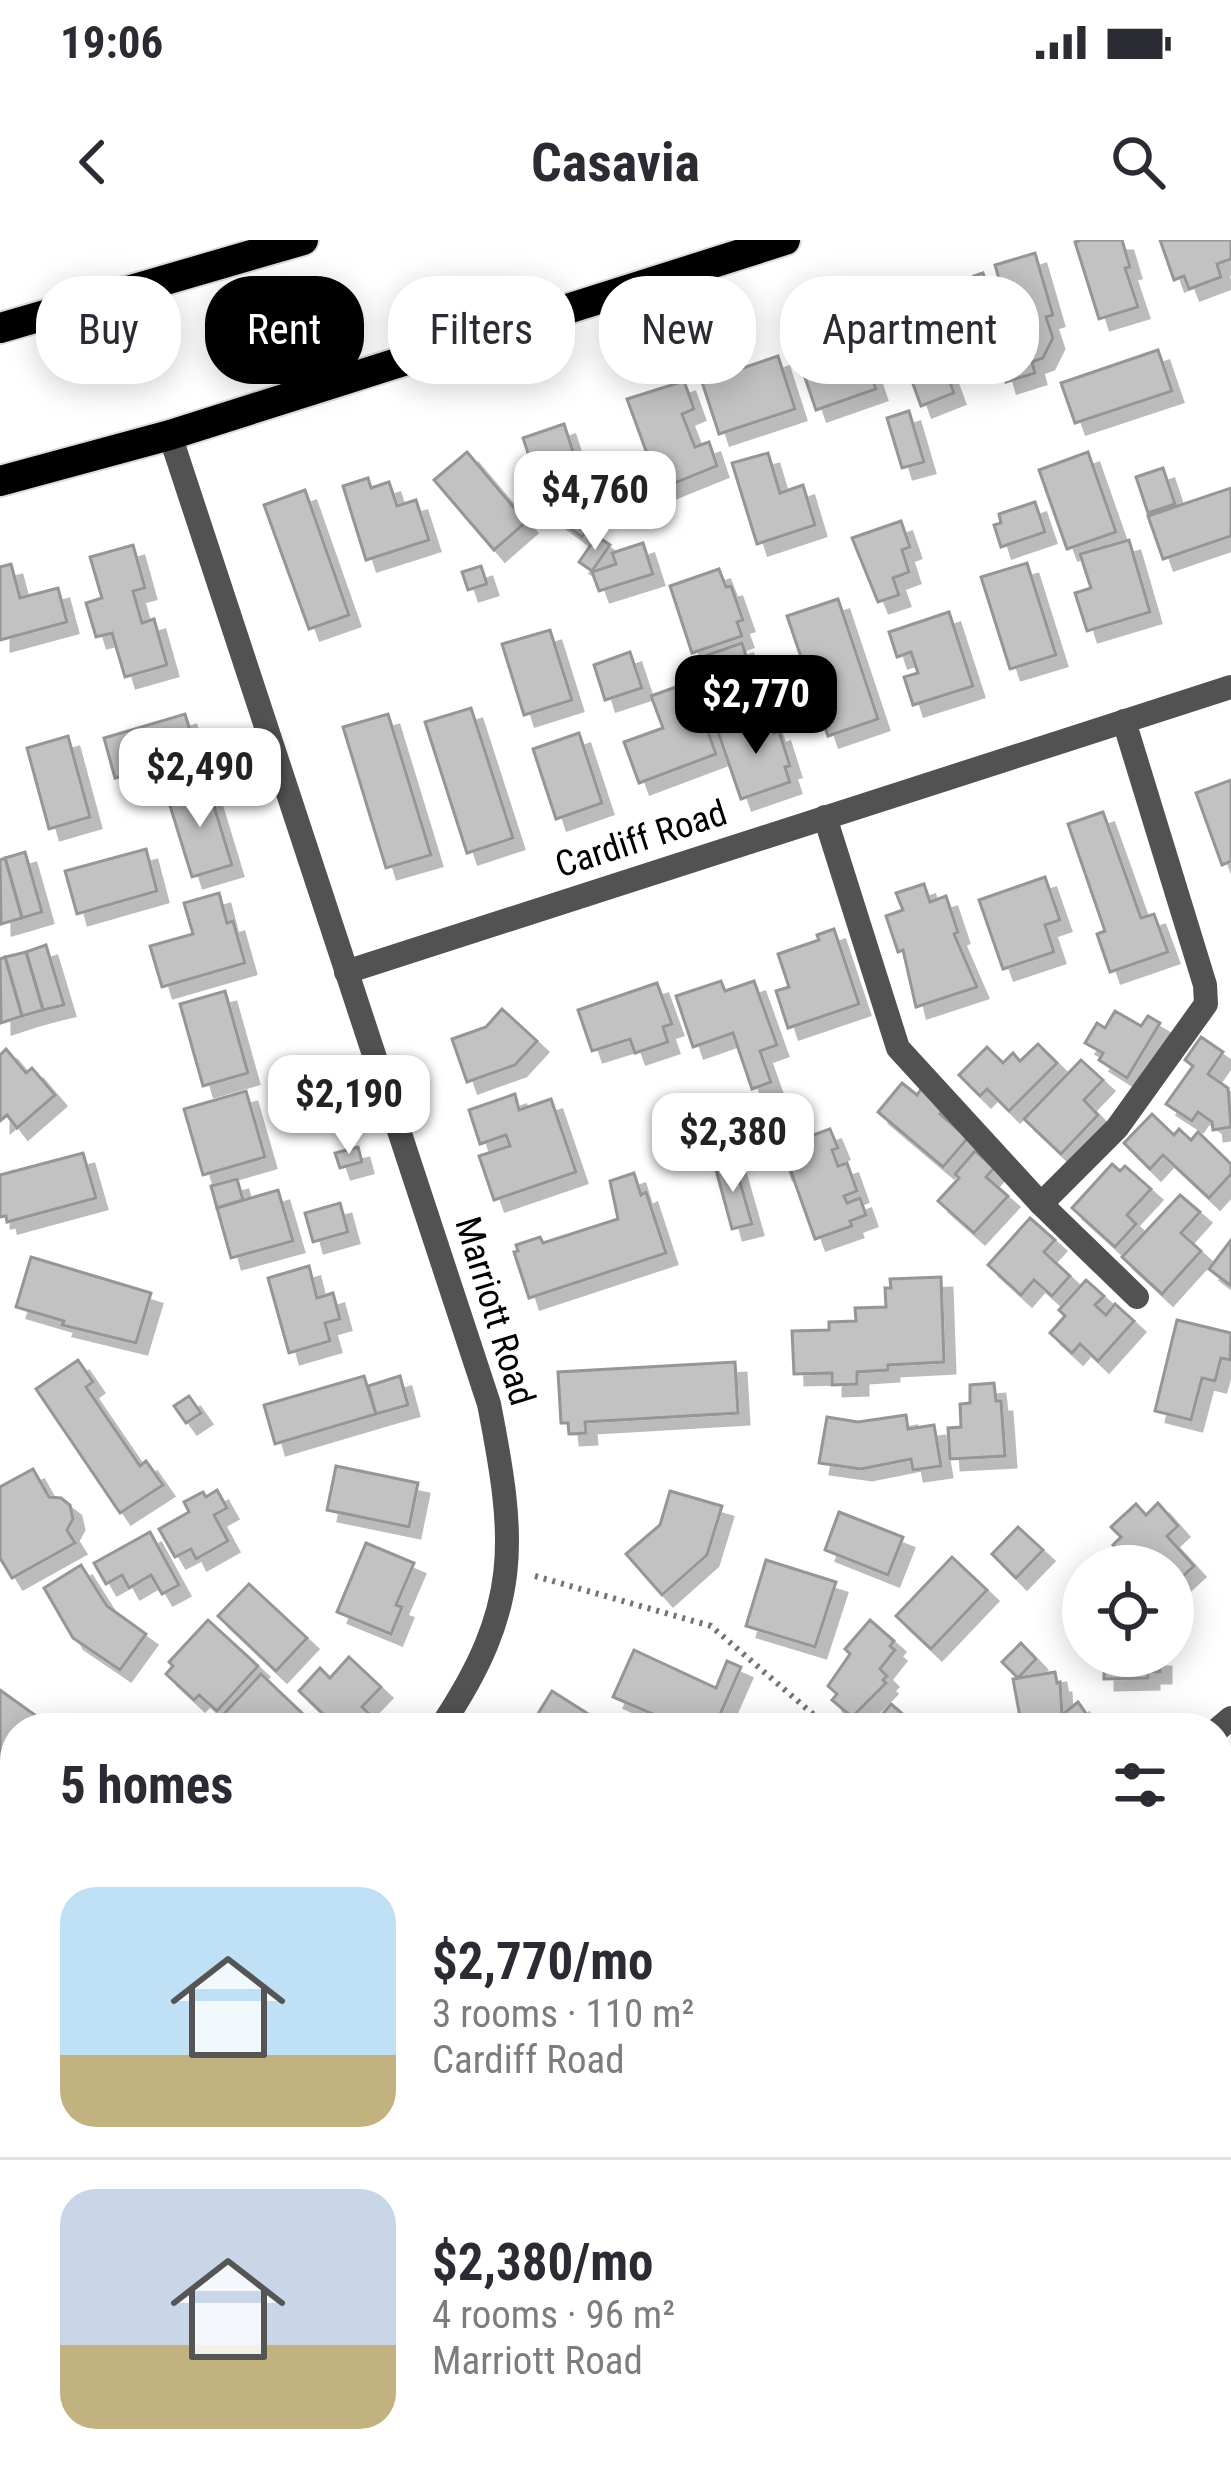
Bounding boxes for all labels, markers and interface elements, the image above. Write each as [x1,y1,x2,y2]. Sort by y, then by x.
text: 19:06 [60,16,163,69]
icon: back [60,129,126,195]
icon: search [1105,129,1171,195]
text: Casavia [531,131,700,194]
chip: Buy [36,276,181,384]
chip: Rent [205,276,364,384]
chip: Filters [388,276,575,384]
chip: New [599,276,756,384]
chip: Apartment [780,276,1039,384]
pin: $4,760 [497,451,693,553]
text: $4,760 [541,467,649,513]
pin: $2,770 [658,655,854,757]
text: $2,770 [702,671,810,717]
pin: $2,490 [102,728,298,830]
text: $2,490 [146,744,254,790]
street label: Cardiff Road [550,792,732,886]
pin: $2,190 [251,1055,447,1157]
text: $2,190 [295,1071,403,1117]
pin: $2,380 [635,1093,831,1195]
text: $2,380 [679,1109,787,1155]
street label: Marriott Road [446,1212,544,1410]
map controls [1062,1545,1194,1677]
button: locate [1062,1545,1194,1677]
icon: filters [1107,1752,1173,1818]
text: 5 homes [60,1756,233,1815]
text: $2,770/mo [432,1932,653,1991]
icon: home [156,1935,300,2079]
text: 3 rooms · 110 m² [432,1991,694,2037]
text: Cardiff Road [432,2037,625,2083]
text: $2,380/mo [432,2233,653,2292]
icon: home [156,2237,300,2381]
text: 4 rooms · 96 m² [432,2292,675,2338]
text: Marriott Road [432,2338,643,2384]

